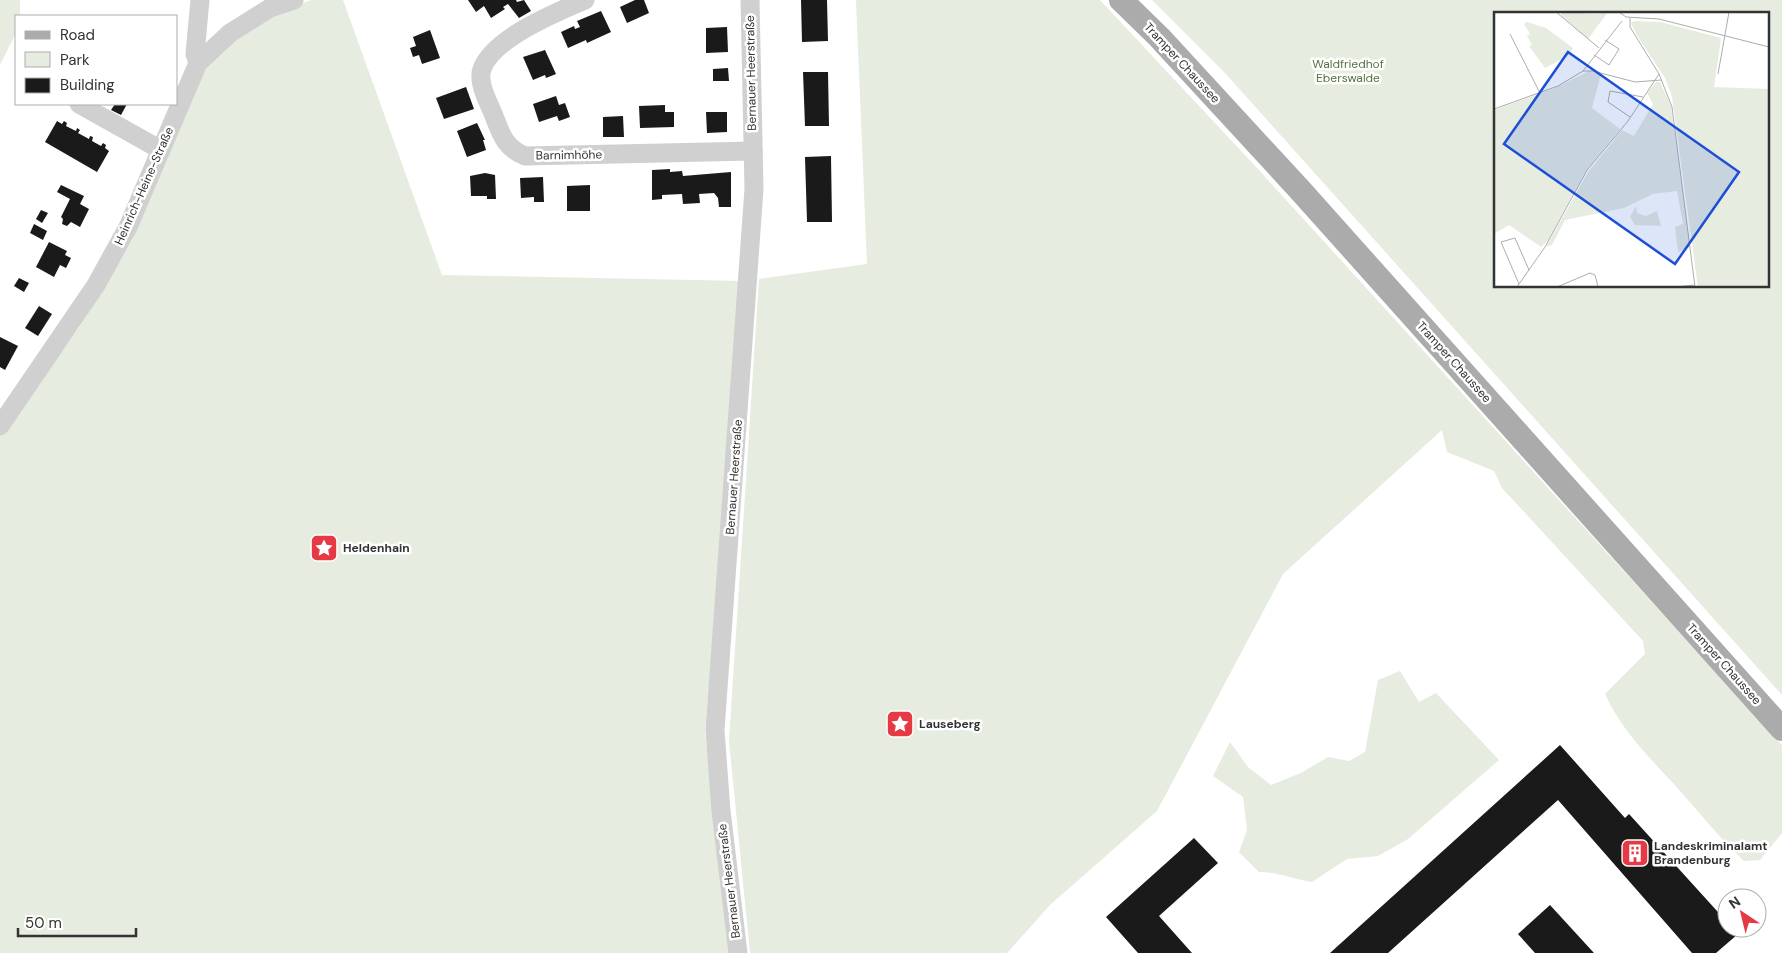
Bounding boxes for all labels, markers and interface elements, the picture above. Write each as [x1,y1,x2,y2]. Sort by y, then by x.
inset map [1494,12,1770,288]
legend [15,15,178,105]
street label: Bernauer Heerstraße [742,15,760,131]
street label: Tramper Chaussee [1141,19,1224,107]
text: Road [60,25,95,45]
text: Park [60,50,90,70]
park label: Waldfriedhof Eberswalde [1312,56,1384,86]
text: Building [60,75,115,95]
street label: Heinrich-Heine-Straße [111,124,177,248]
street label: Barnimhöhe [536,146,603,164]
street label: Tramper Chaussee [1413,318,1495,406]
street label: Bernauer Heerstraße [722,419,746,535]
place icon: Heldenhain [309,533,339,563]
place label: Heldenhain [343,540,410,556]
street label: Tramper Chaussee [1683,620,1765,708]
place icon: Lauseberg [885,709,915,739]
place label: Lauseberg [919,716,981,732]
street label: Bernauer Heerstraße [714,823,744,939]
building icon: Landeskriminalamt Brandenburg [1620,838,1650,868]
place label: Landeskriminalamt Brandenburg [1654,838,1767,868]
north arrow [1717,888,1767,938]
text: N [1725,892,1744,913]
scale bar [18,906,135,938]
text: 50 m [25,913,62,933]

